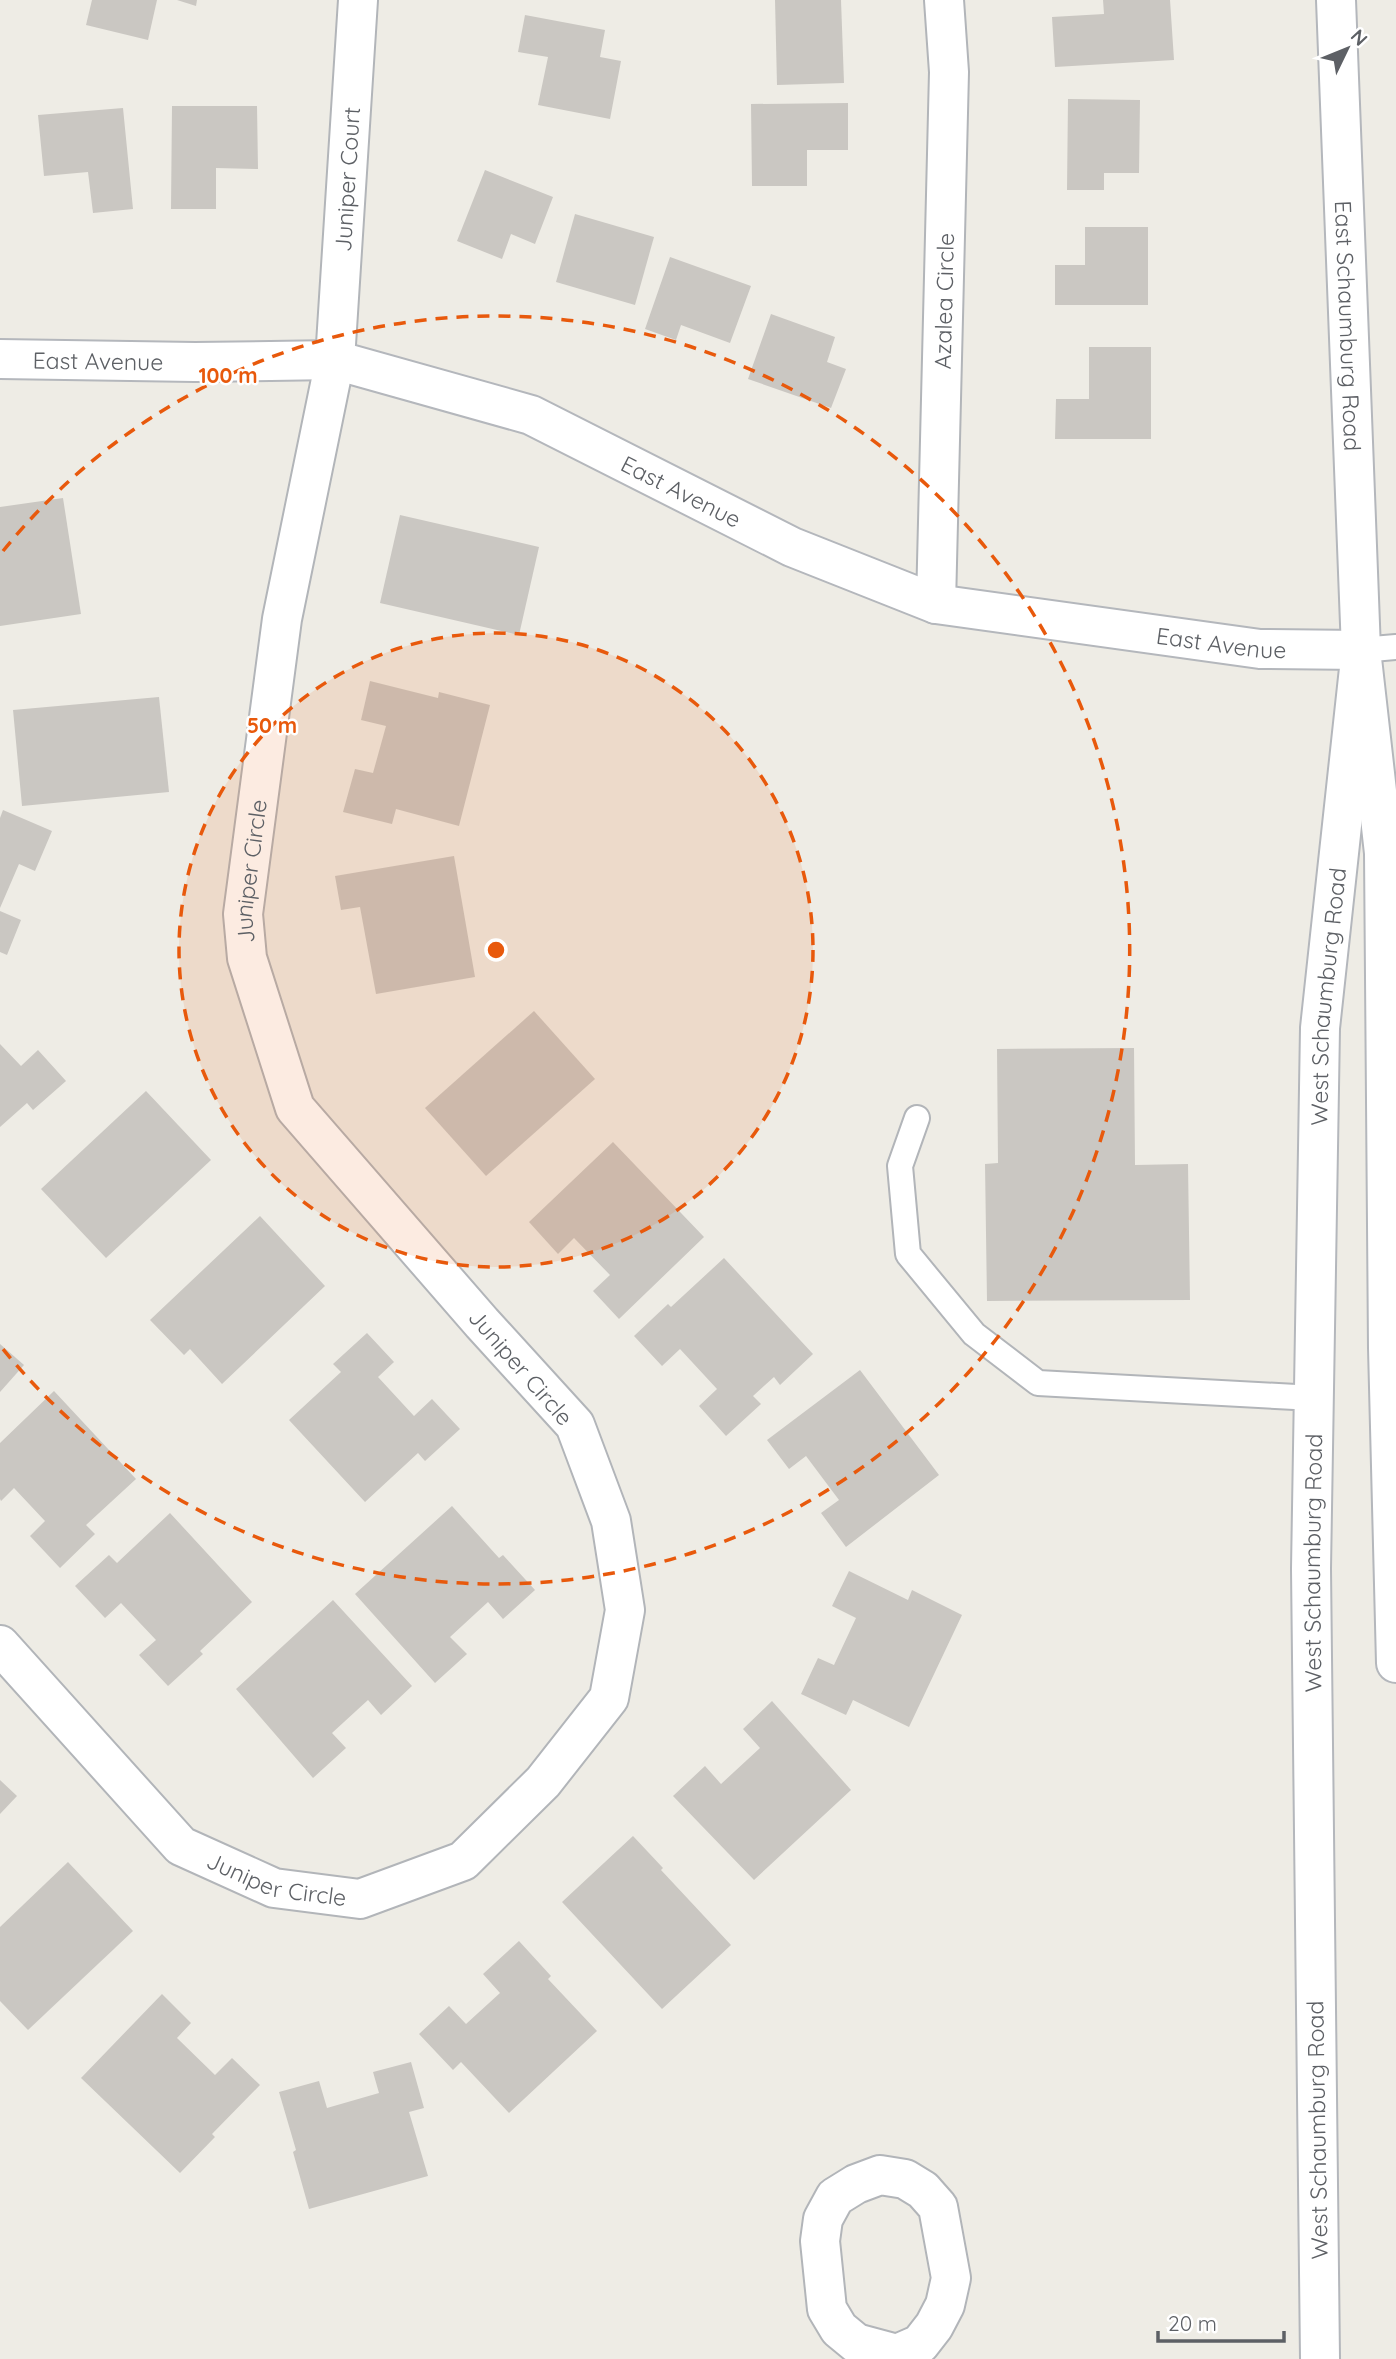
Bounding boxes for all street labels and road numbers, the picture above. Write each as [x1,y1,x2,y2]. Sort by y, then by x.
street label: Juniper Court [327,106,366,253]
street label: East Schaumburg Road [1329,200,1368,452]
street label: Azalea Circle [927,232,960,370]
street label: East Avenue [32,345,164,376]
street label: East Avenue [616,449,746,533]
street label: East Avenue [1155,620,1286,664]
street label: Juniper Circle [228,798,273,945]
street label: West Schaumburg Road [1304,866,1352,1126]
street label: Juniper Circle [463,1303,579,1431]
street label: West Schaumburg Road [1296,1433,1328,1693]
street label: Juniper Circle [202,1845,348,1912]
street label: West Schaumburg Road [1300,2000,1334,2260]

